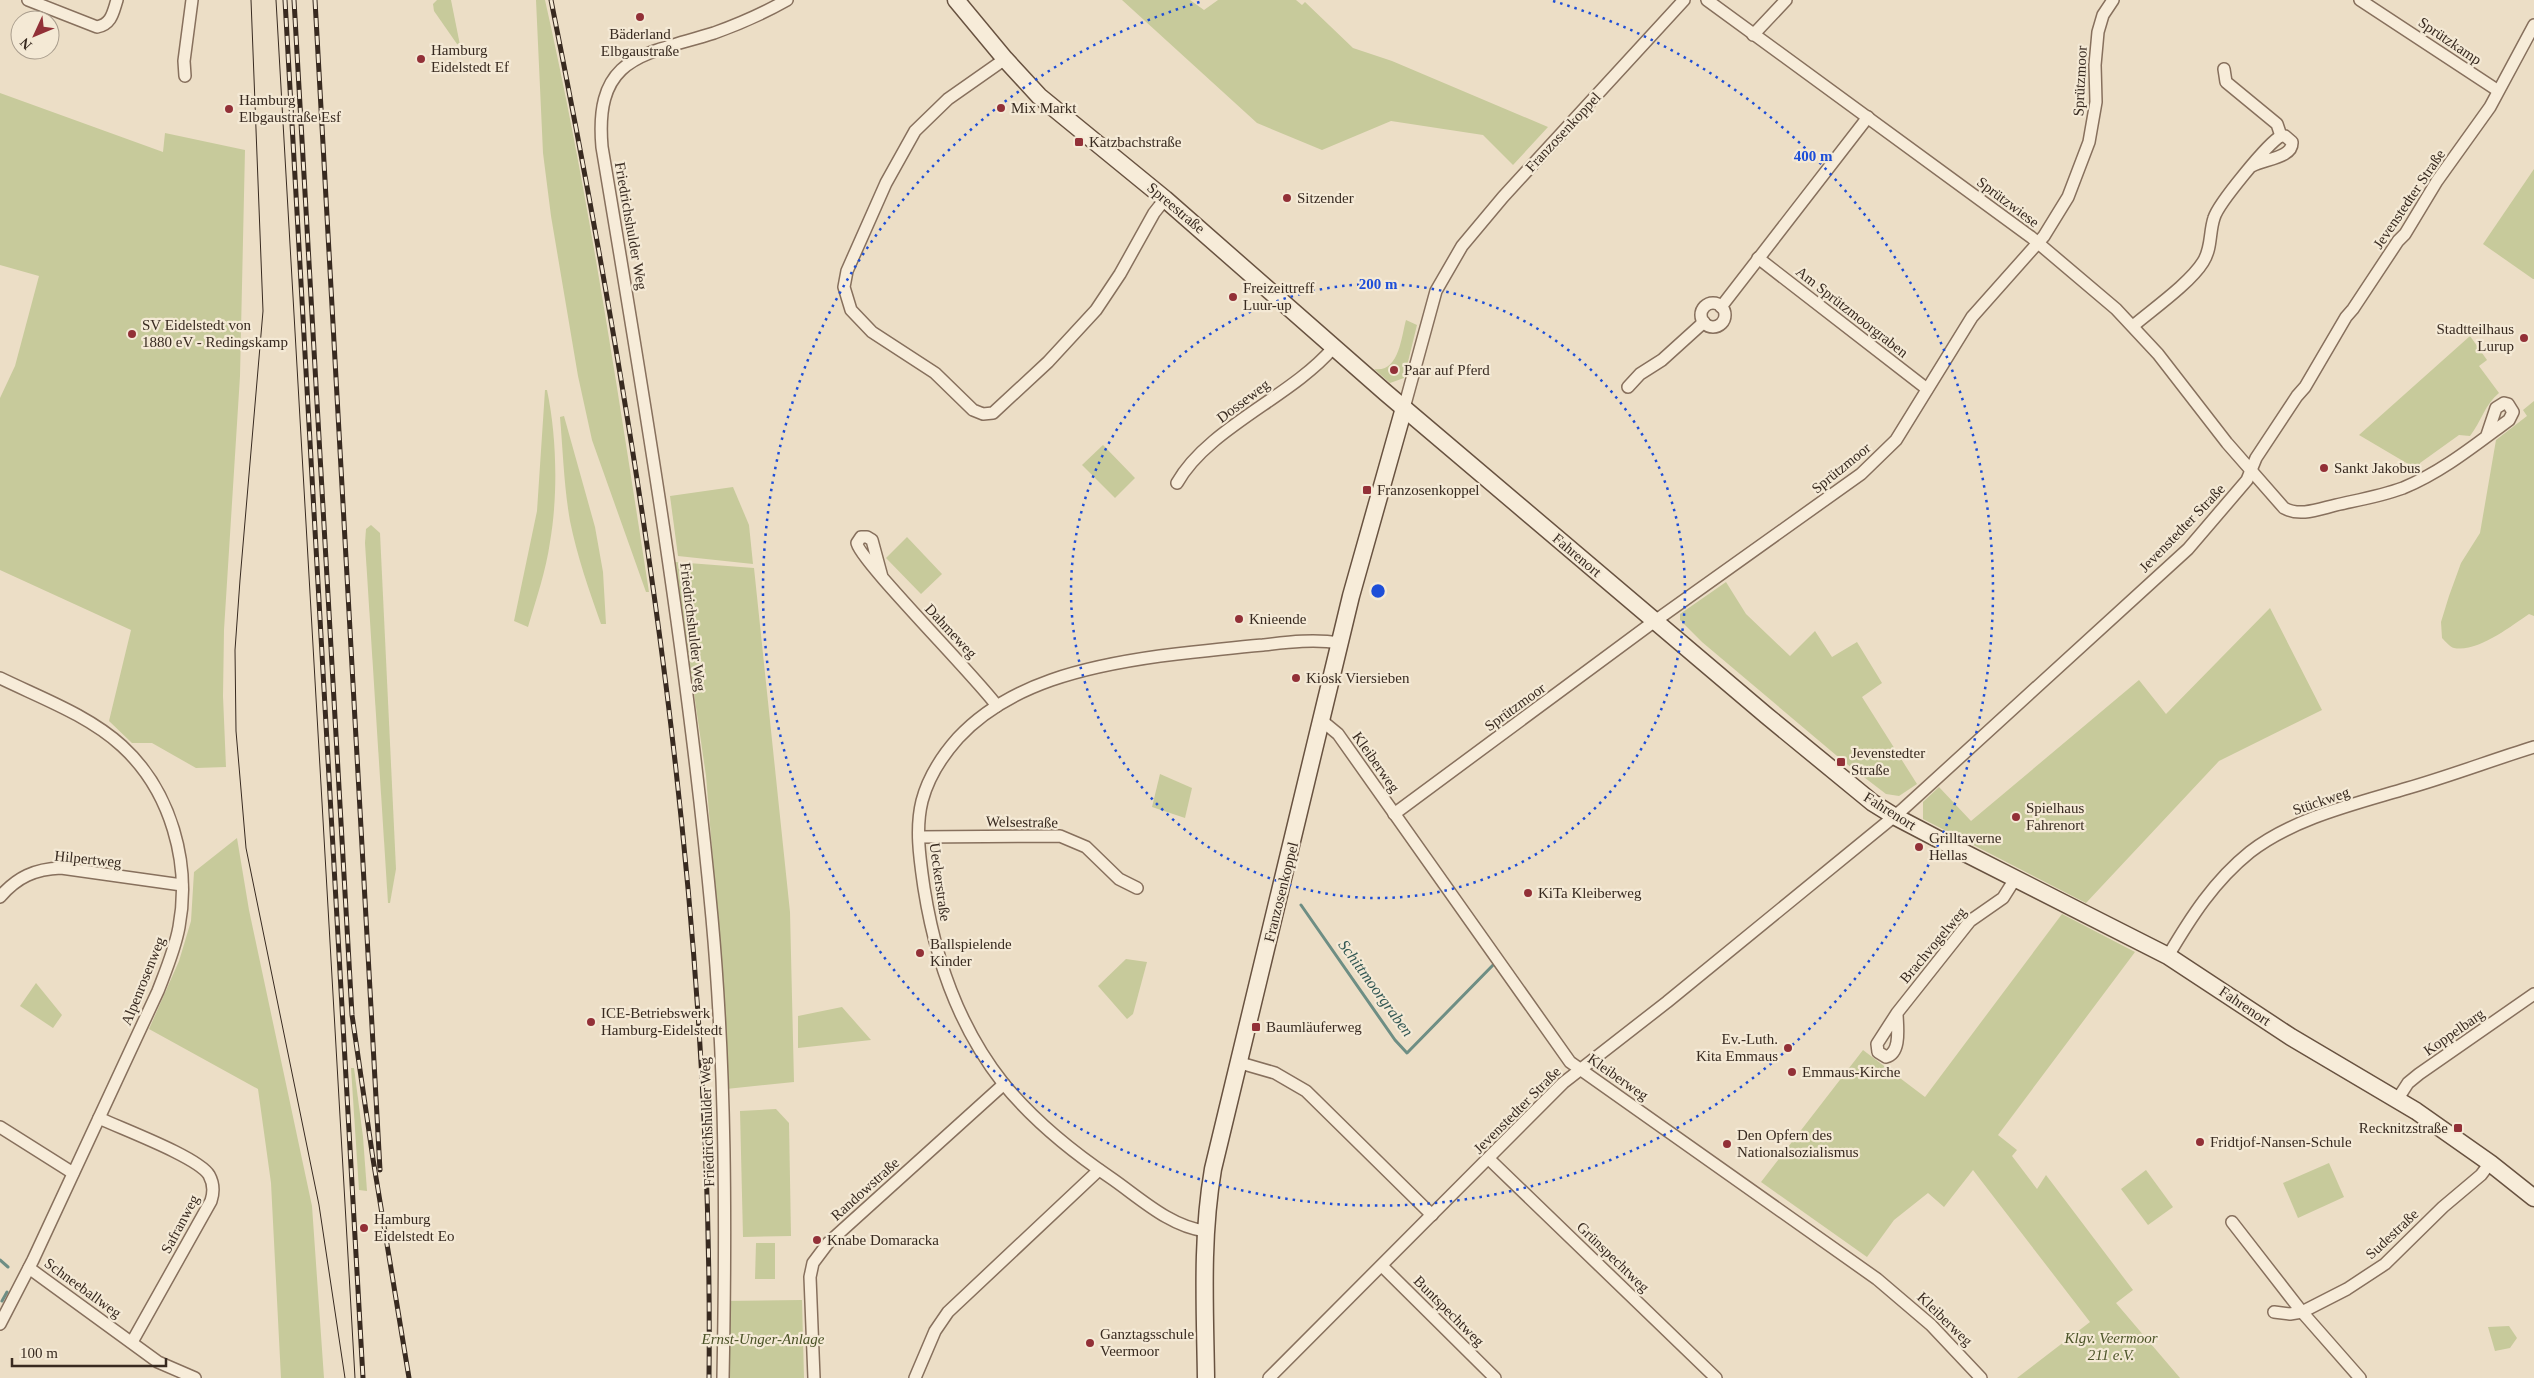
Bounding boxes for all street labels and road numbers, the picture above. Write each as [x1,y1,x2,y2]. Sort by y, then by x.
street label: Sprützkamp [2415,14,2485,68]
street label: Sprützmoor [2070,45,2090,117]
street label: Franzosenkoppel [1522,89,1604,175]
street label: Jevenstedter Straße [2370,146,2448,252]
street label: Friedrichshulder Weg [612,161,650,292]
street label: Sprützwiese [1974,174,2042,231]
street label: Spreestraße [1144,179,1208,237]
street label: Am Sprützmoorgraben [1793,263,1912,361]
street label: Dosseweg [1214,376,1273,426]
street label: Sprützmoor [1808,439,1874,497]
street label: Jevenstedter Straße [2136,480,2228,575]
street label: Fahrenort [1550,530,1605,580]
street label: Friedrichshulder Weg [677,562,709,693]
street label: Dahmeweg [922,601,980,662]
street label: Sprützmoor [1482,680,1548,734]
street label: Kleiberweg [1349,729,1403,796]
street label: Stückweg [2290,784,2352,818]
street label: Fahrenort [1861,789,1920,834]
street label: Welsestraße [986,813,1059,831]
street label: Franzosenkoppel [1261,840,1301,944]
street label: Ueckerstraße [927,842,953,923]
street label: Hilpertweg [54,848,123,871]
street label: Brachvogelweg [1897,903,1970,986]
street label: Alpenrosenweg [118,934,168,1028]
street label: Fahrenort [2216,983,2274,1029]
street label: Koppelbarg [2421,1005,2488,1059]
street label: Kleiberweg [1585,1050,1652,1104]
street label: Friedrichshulder Weg [697,1056,717,1187]
street label: Jevenstedter Straße [1470,1063,1564,1157]
street label: Randowstraße [828,1154,902,1224]
street label: Safranweg [158,1191,202,1256]
street label: Sudestraße [2362,1205,2422,1262]
street label: Grünspechtweg [1574,1219,1653,1296]
street label: Schneeballweg [42,1255,125,1321]
street label: Buntspechtweg [1411,1273,1488,1350]
street label: Kleiberweg [1914,1289,1976,1349]

